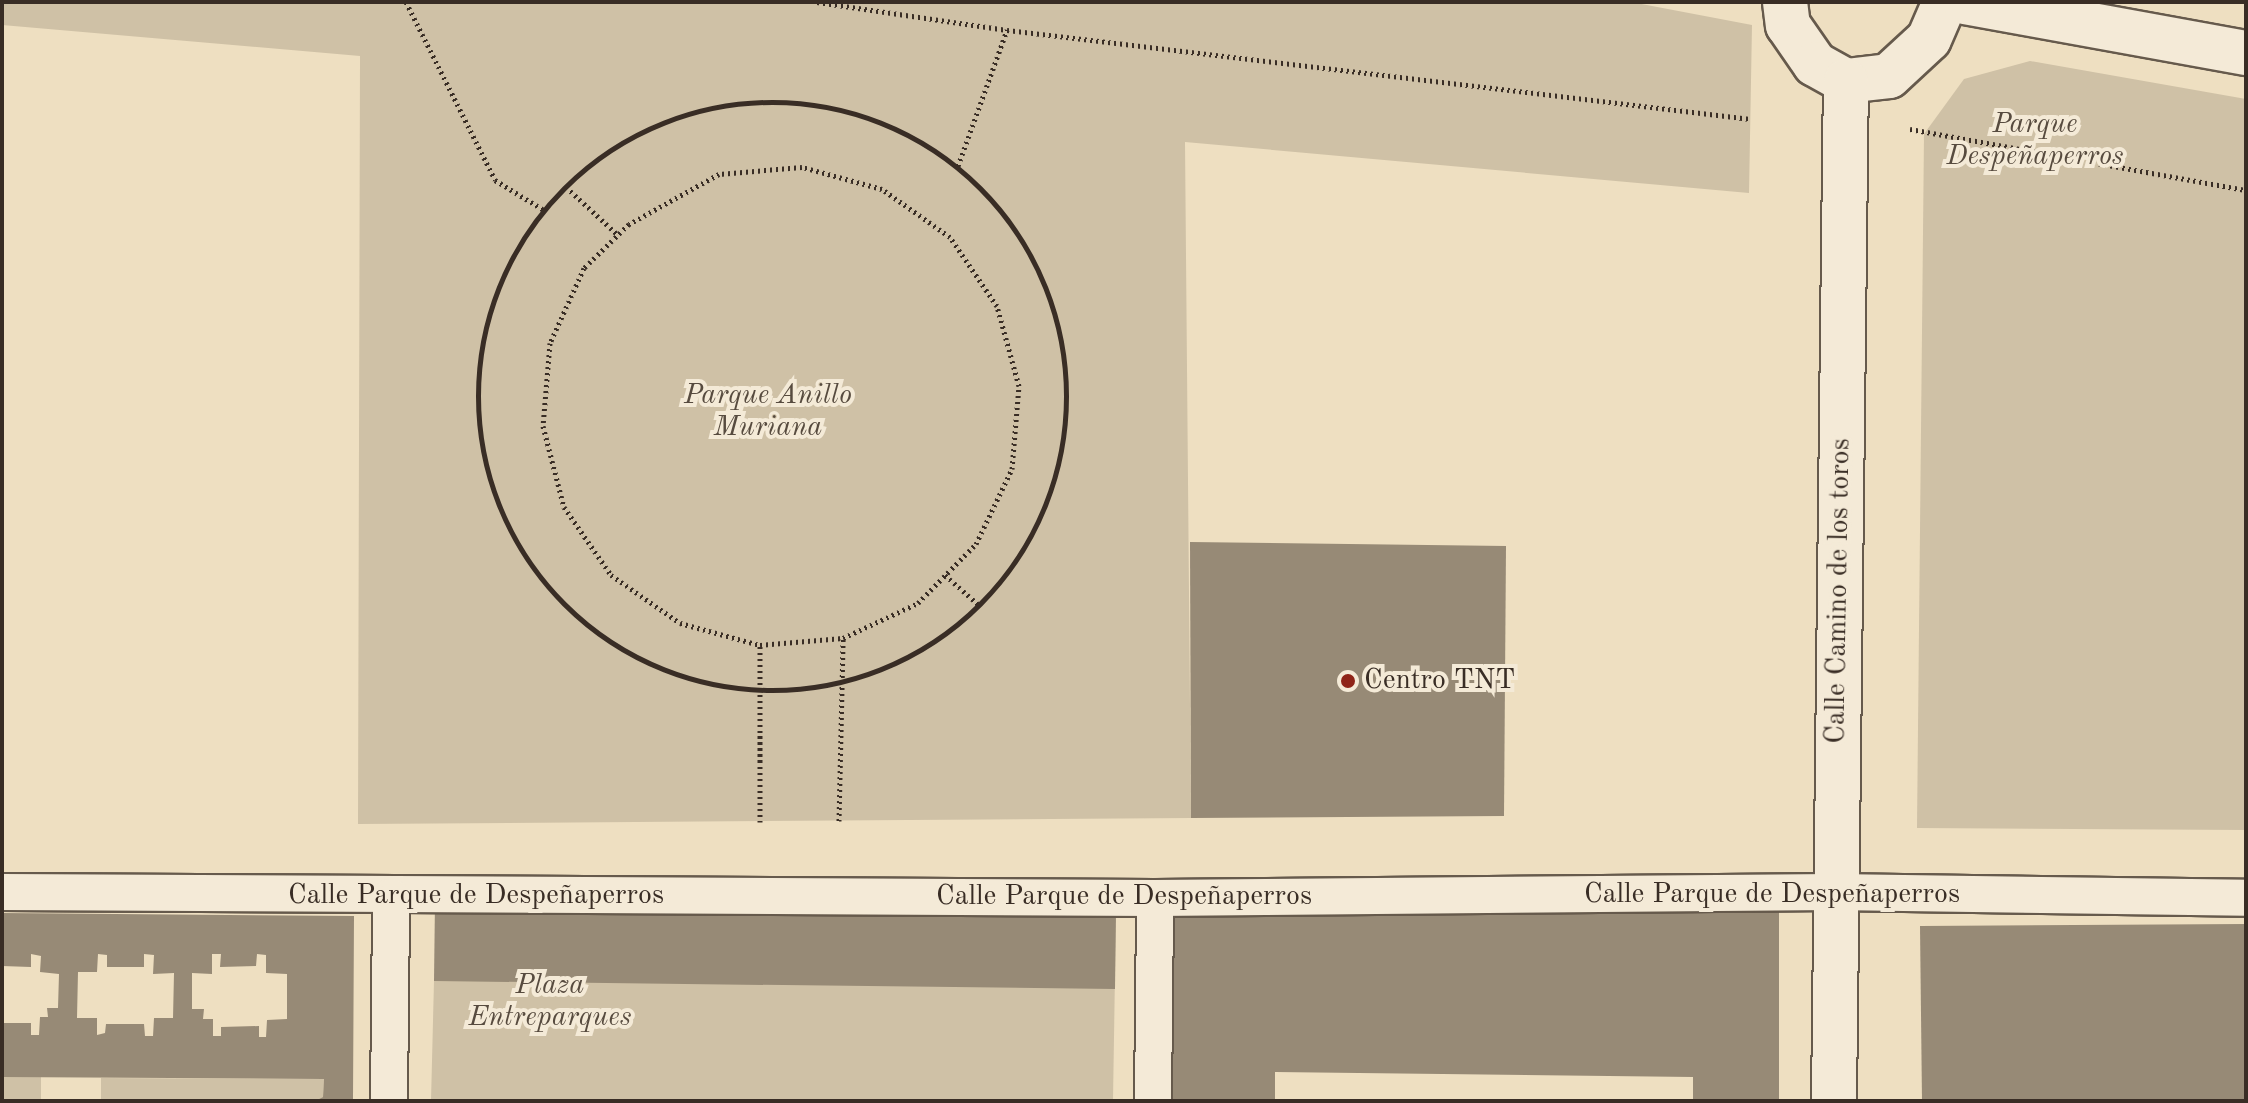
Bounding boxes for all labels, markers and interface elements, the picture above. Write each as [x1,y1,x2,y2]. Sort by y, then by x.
park label: Parque Despeñaperros [1946,108,2124,174]
park label: Parque Anillo Muriana [684,379,852,445]
street label: Calle Camino de los toros [1820,438,1858,744]
place label: Centro TNT [1364,664,1515,698]
marker: Centro TNT [1339,672,1357,690]
street label: Calle Parque de Despeñaperros [1584,878,1960,912]
street label: Calle Parque de Despeñaperros [288,879,664,913]
street label: Calle Parque de Despeñaperros [936,880,1312,914]
park label: Plaza Entreparques [469,969,631,1035]

